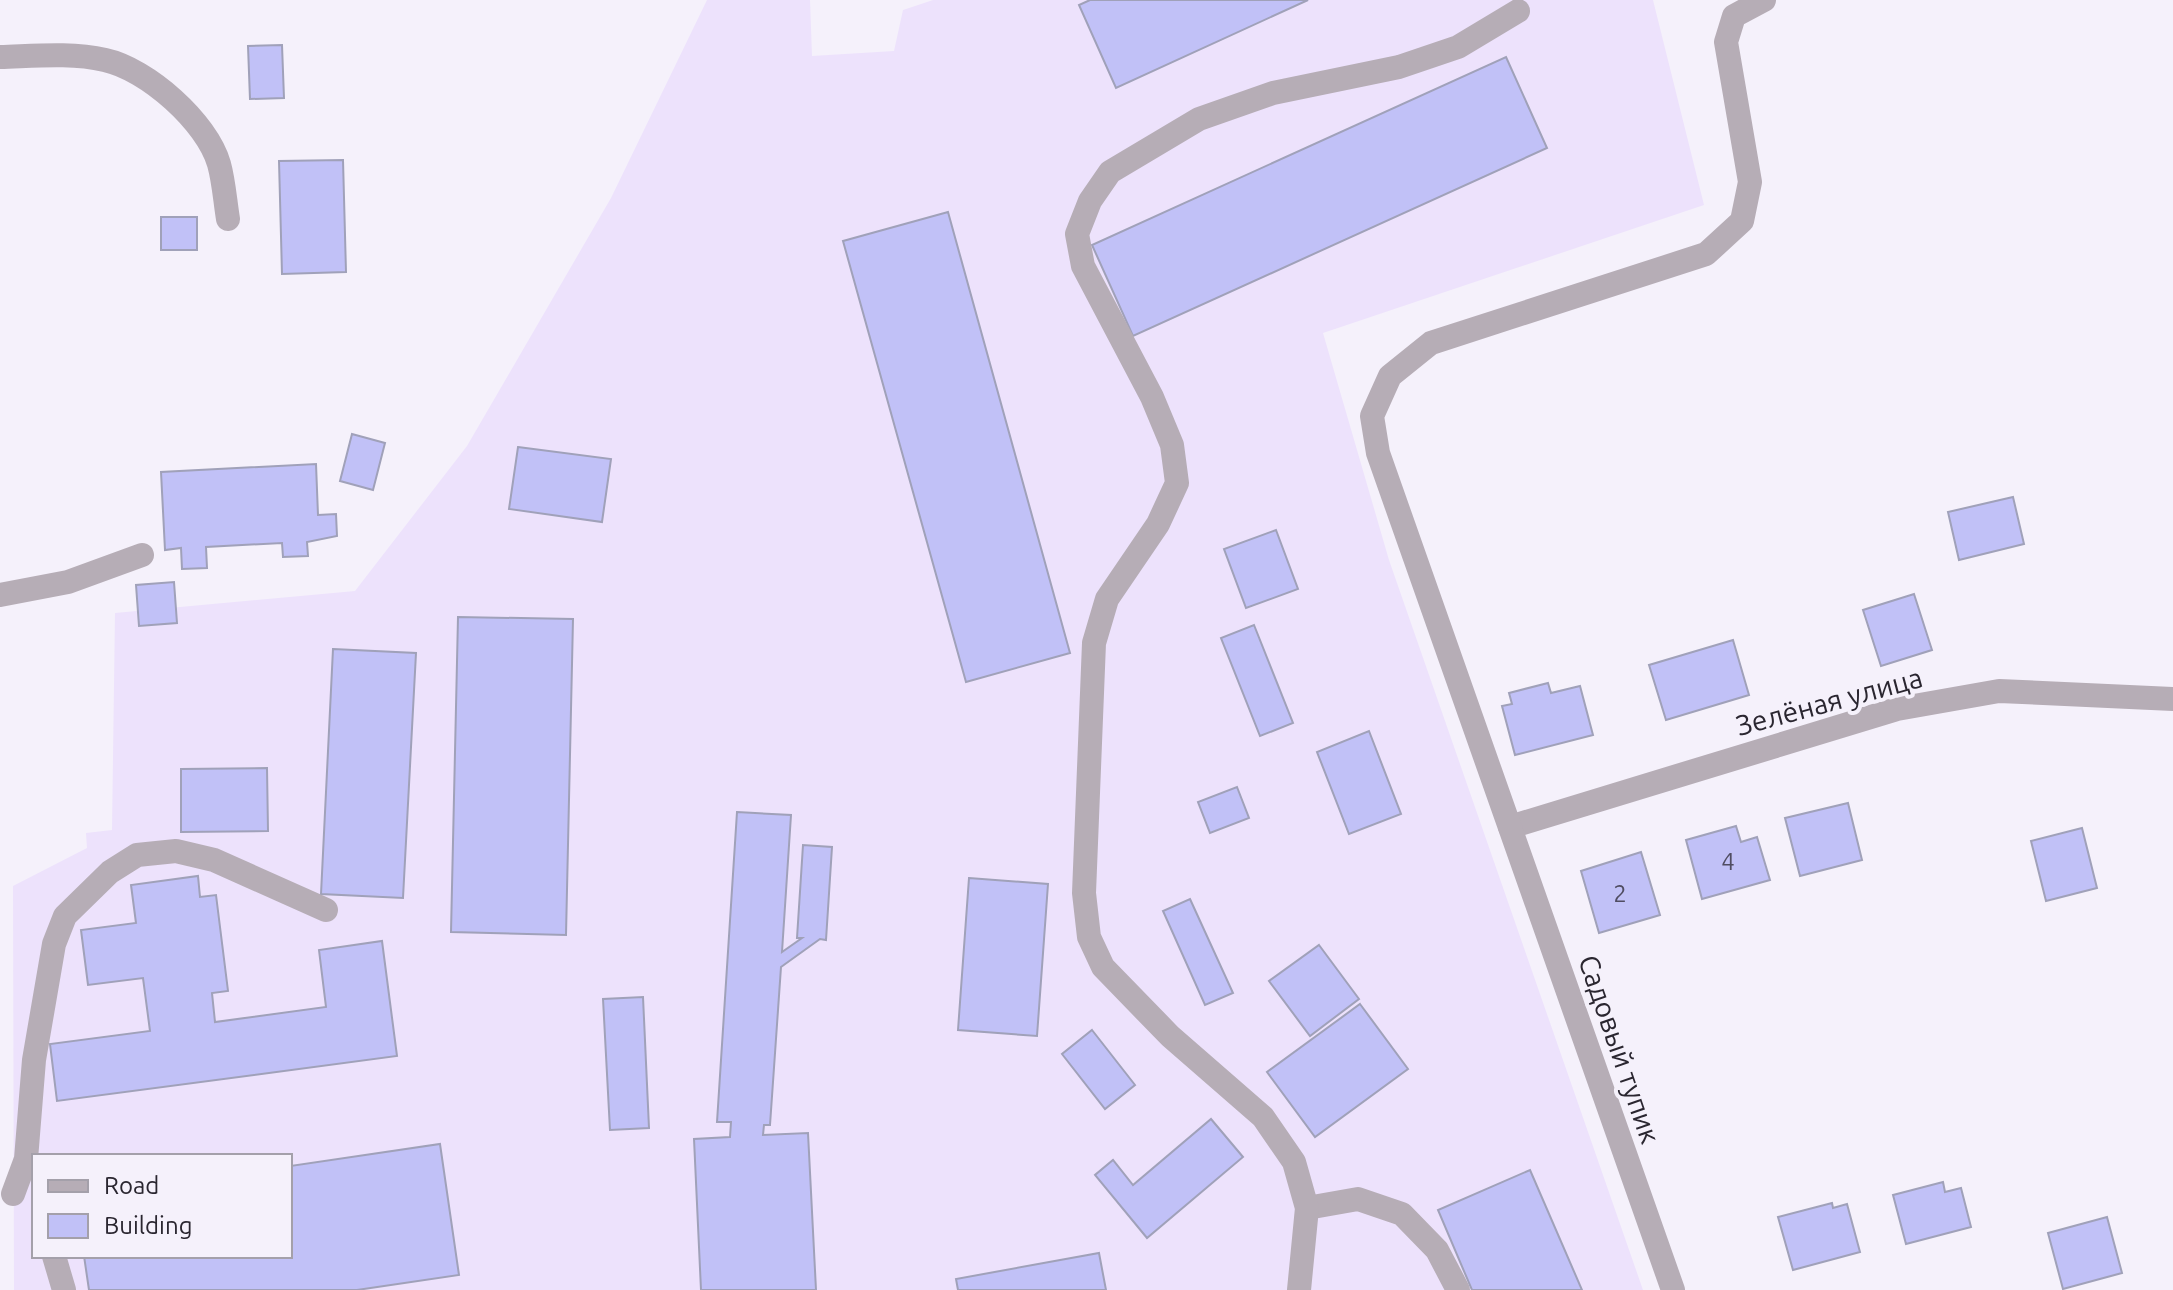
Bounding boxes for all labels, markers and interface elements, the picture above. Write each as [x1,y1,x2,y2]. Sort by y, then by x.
street label: Зелёная улица [1732,661,1926,741]
house number: 4 [1721,848,1735,875]
house number: 2 [1613,880,1627,907]
street label: Садовый тупик [1573,951,1667,1147]
legend [32,1154,292,1258]
text: Road [104,1172,159,1199]
text: Building [104,1212,192,1239]

